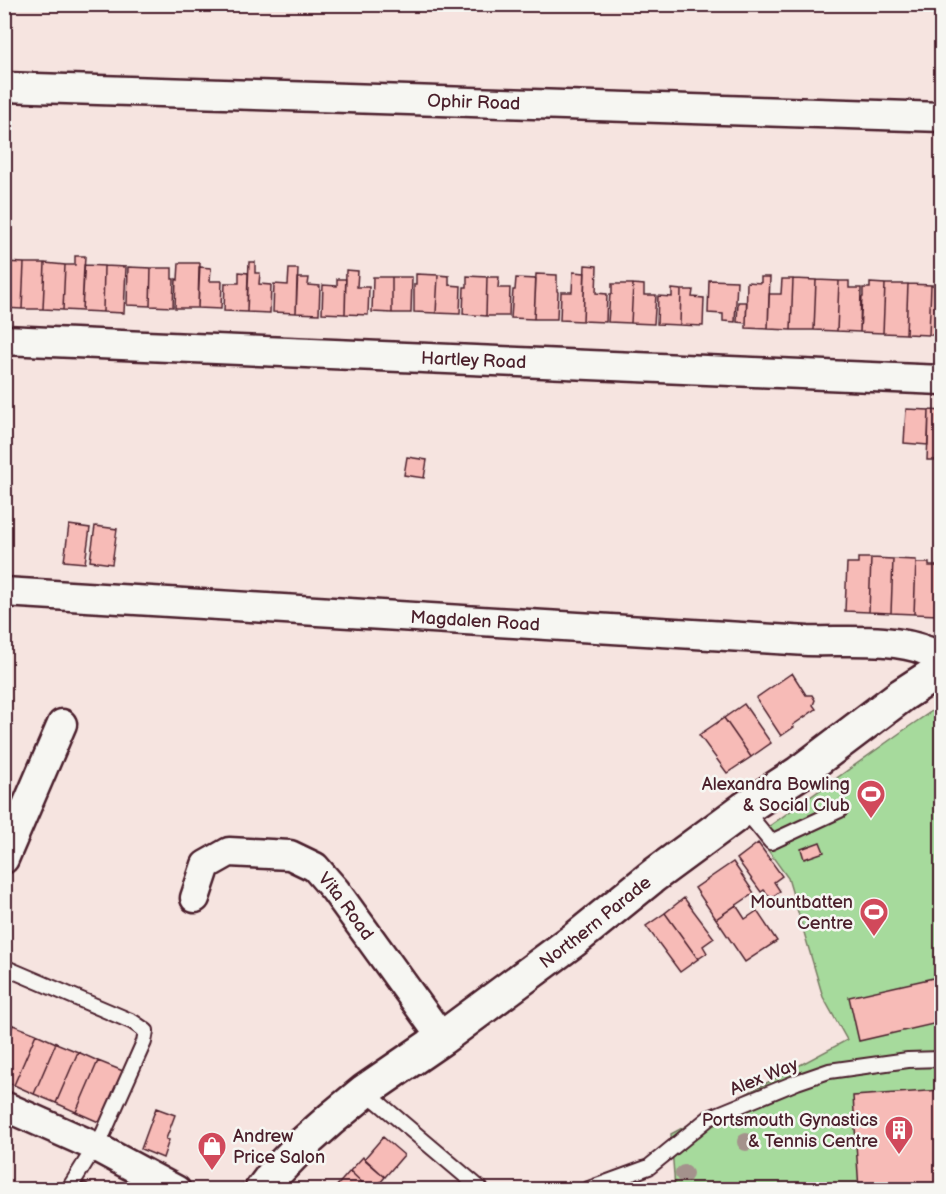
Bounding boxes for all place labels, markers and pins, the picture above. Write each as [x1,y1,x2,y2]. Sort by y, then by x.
place label: Alexandra Bowling & Social Club [702,774,850,816]
sports icon: Alexandra Bowling & Social Club [855,778,887,820]
place label: Mountbatten Centre [750,892,853,934]
sports icon: Mountbatten Centre [858,896,890,938]
place label: Portsmouth Gynastics & Tennis Centre [702,1110,878,1152]
building icon: Portsmouth Gynastics & Tennis Centre [883,1114,915,1156]
place label: Andrew Price Salon [233,1126,325,1168]
shop icon: Andrew Price Salon [196,1130,228,1172]

